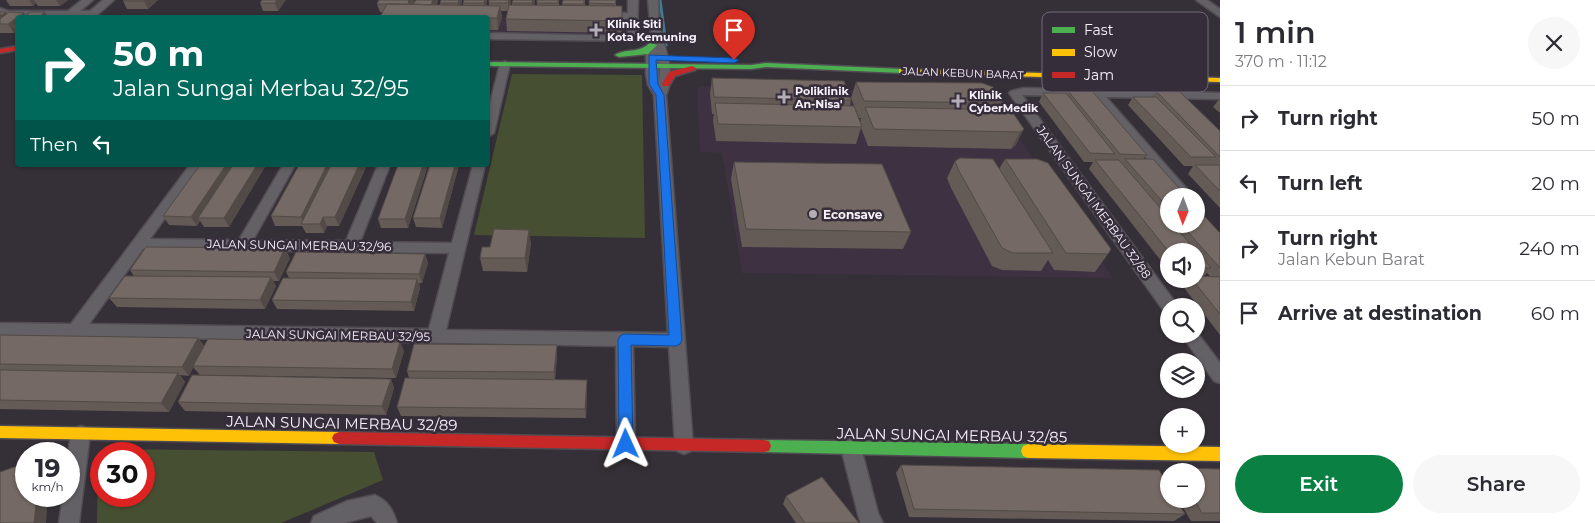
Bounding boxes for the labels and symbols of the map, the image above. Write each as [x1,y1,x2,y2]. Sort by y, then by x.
pin [713,9,755,60]
legend [1042,12,1208,92]
place label: Klinik Siti Kota Kemuning [607,17,697,44]
text: Fast [1084,21,1114,39]
marker: Klinik Siti Kota Kemuning [589,23,603,37]
text: Slow [1084,43,1118,61]
street label: JALAN KEBUN BARAT [901,64,1025,82]
text: Jam [1083,66,1114,84]
place label: Poliklinik An-Nisa' [794,84,849,111]
place label: Klinik CyberMedik [969,88,1039,115]
marker: Poliklinik An-Nisa' [777,90,791,104]
marker: Klinik CyberMedik [951,94,965,108]
street label: JALAN SUNGAI MERBAU 32/88 [1033,122,1155,282]
north arrow [1160,188,1205,232]
place label: Econsave [823,207,883,222]
marker: Econsave [807,208,819,220]
street label: JALAN SUNGAI MERBAU 32/96 [205,236,392,254]
street label: JALAN SUNGAI MERBAU 32/95 [245,326,430,344]
street label: JALAN SUNGAI MERBAU 32/89 [225,411,458,435]
position arrow [599,417,651,469]
street label: JALAN SUNGAI MERBAU 32/85 [836,423,1067,447]
speed limit sign: 30 [90,442,155,507]

